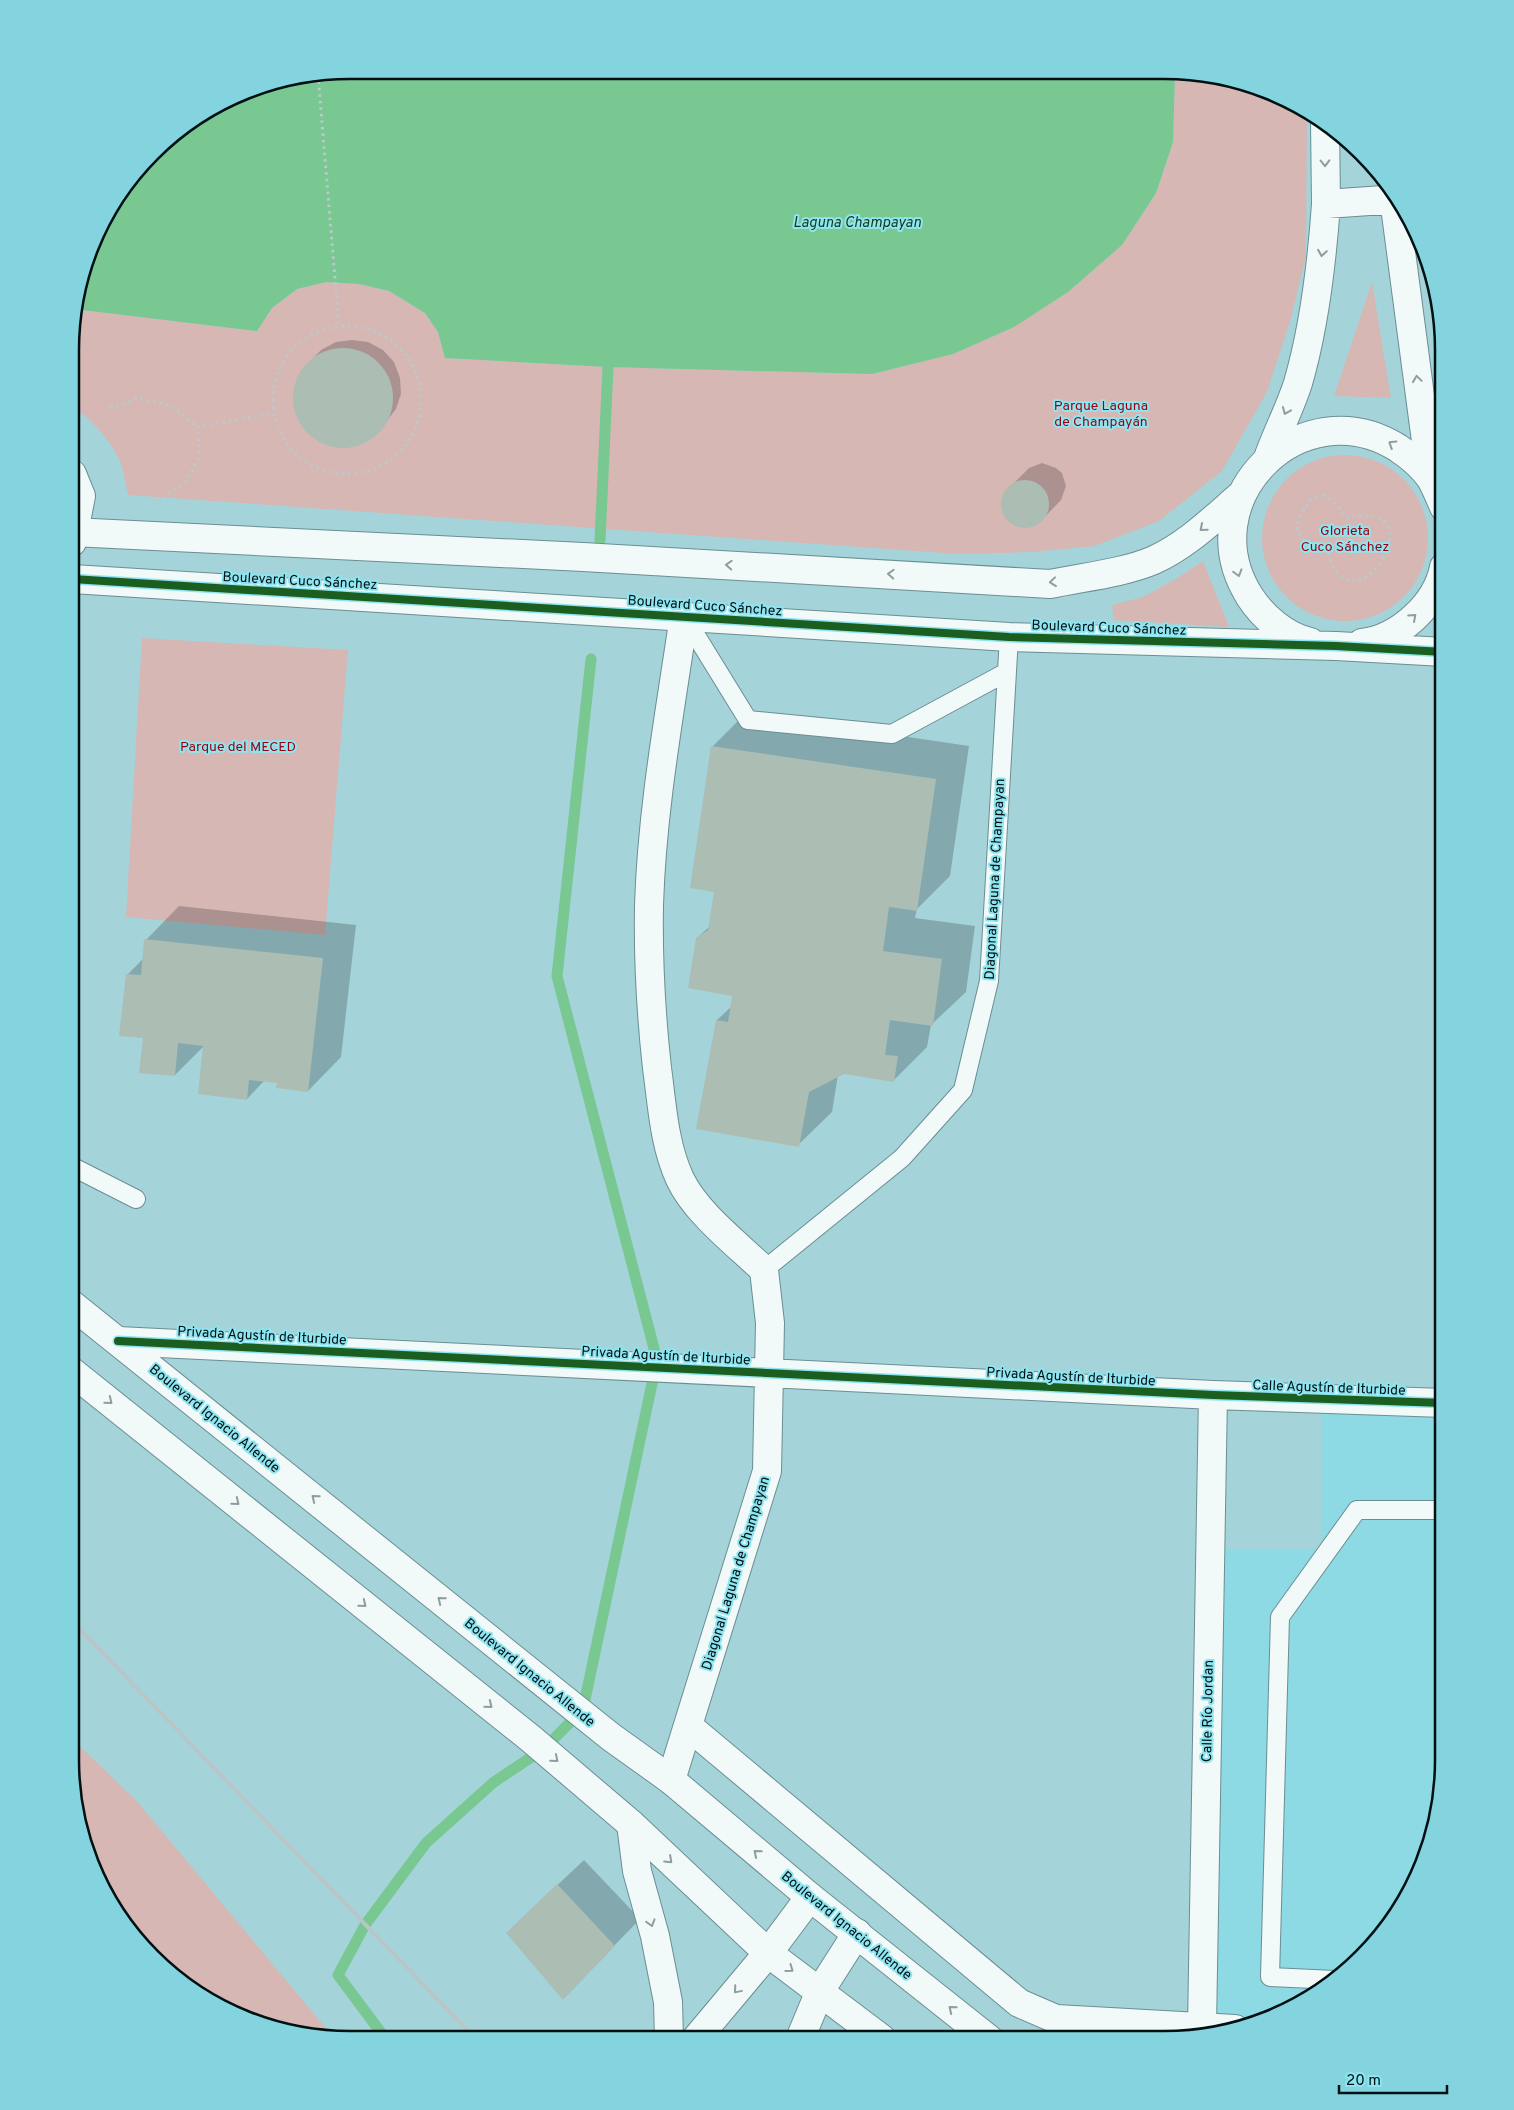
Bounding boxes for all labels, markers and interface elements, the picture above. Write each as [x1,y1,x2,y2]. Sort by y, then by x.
one-way arrow [1320,160,1331,168]
water label: Laguna Champayan [793,214,921,233]
one-way arrow [1317,248,1327,257]
one-way arrow [1413,374,1423,383]
park label: Parque Laguna de Champayán [1054,398,1148,431]
one-way arrow [1282,406,1292,415]
one-way arrow [1388,441,1397,451]
one-way arrow [1200,522,1209,531]
park label: Glorieta Cuco Sánchez [1301,523,1389,556]
one-way arrow [724,560,732,571]
one-way arrow [1233,568,1243,577]
street label: Boulevard Cuco Sánchez [222,569,378,594]
one-way arrow [887,569,895,580]
one-way arrow [1049,576,1057,587]
street label: Boulevard Cuco Sánchez [627,593,783,620]
one-way arrow [1408,614,1417,623]
street label: Boulevard Cuco Sánchez [1031,617,1187,640]
park label: Parque del MECED [180,739,296,756]
street label: Diagonal Laguna de Champayan [982,778,1009,980]
street label: Privada Agustín de Iturbide [177,1324,347,1349]
street label: Privada Agustín de Iturbide [581,1344,751,1369]
street label: Boulevard Ignacio Allende [145,1361,283,1477]
street label: Privada Agustín de Iturbide [986,1365,1156,1390]
street label: Calle Agustín de Iturbide [1252,1377,1406,1400]
one-way arrow [103,1395,113,1404]
street label: Diagonal Laguna de Champayan [699,1475,774,1672]
one-way arrow [311,1495,320,1504]
one-way arrow [230,1497,239,1506]
one-way arrow [438,1597,447,1606]
one-way arrow [357,1598,366,1607]
street label: Boulevard Ignacio Allende [460,1615,598,1731]
street label: Calle Río Jordan [1199,1660,1218,1762]
one-way arrow [484,1700,493,1709]
one-way arrow [550,1754,559,1763]
one-way arrow [754,1850,763,1858]
one-way arrow [664,1854,673,1863]
street label: Boulevard Ignacio Allende [777,1868,915,1984]
one-way arrow [645,1918,656,1927]
one-way arrow [784,1963,793,1971]
one-way arrow [733,1985,742,1994]
one-way arrow [949,2006,958,2014]
scale bar [1339,2062,1446,2094]
text: 20 m [1346,2072,1381,2091]

